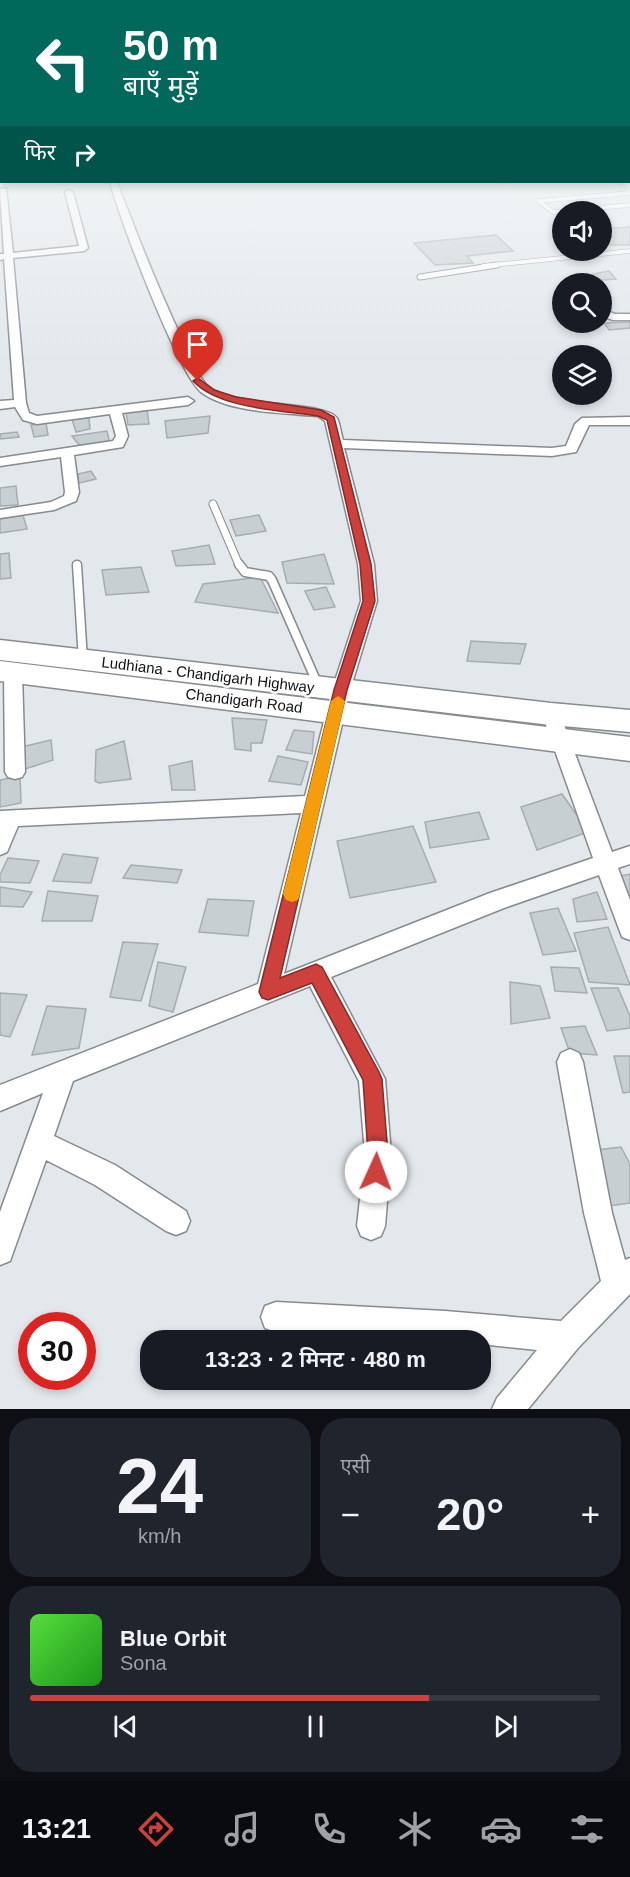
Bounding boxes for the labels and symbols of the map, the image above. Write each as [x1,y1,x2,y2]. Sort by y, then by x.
pin [172,319,223,381]
street label: Ludhiana - Chandigarh Highway [101,653,316,696]
street label: Chandigarh Road [185,685,303,716]
position arrow [344,1140,408,1204]
speed limit sign: 30 [18,1312,96,1390]

